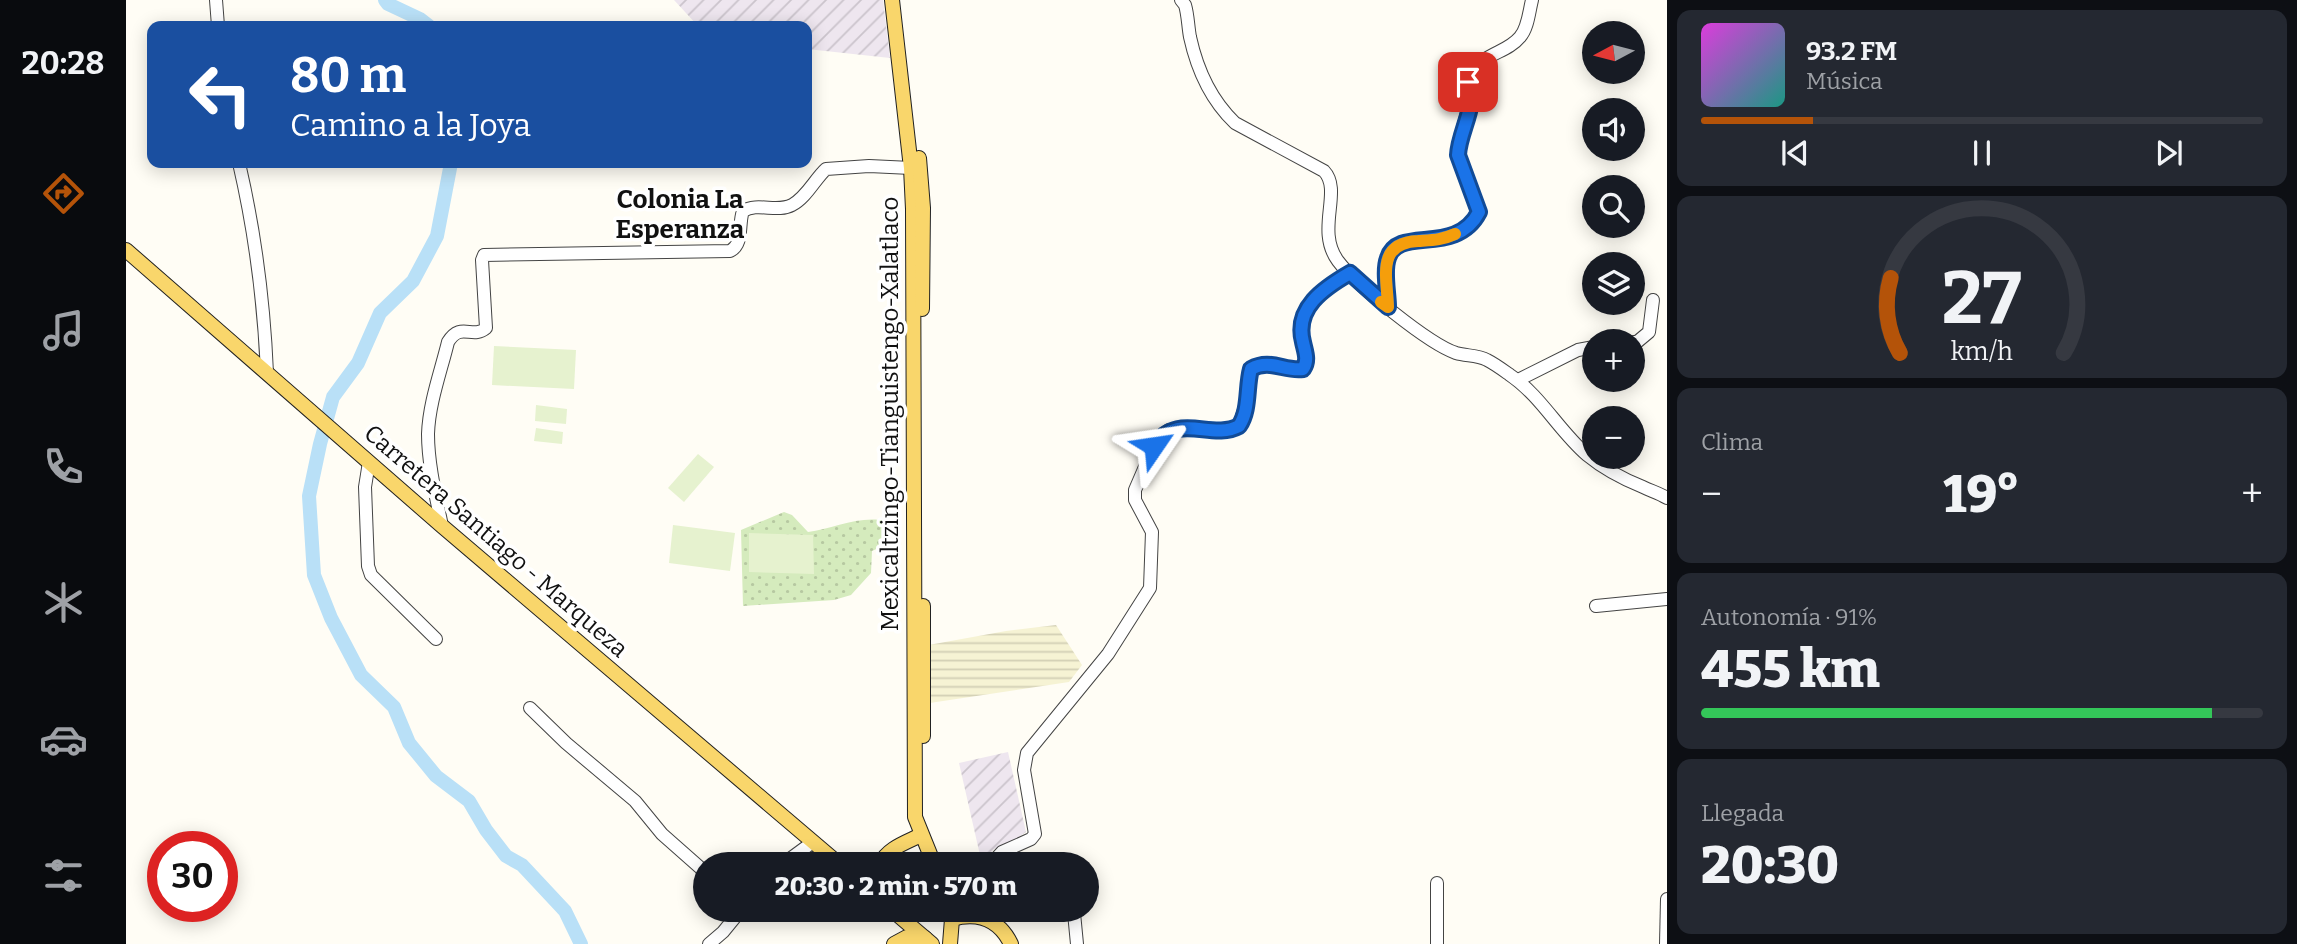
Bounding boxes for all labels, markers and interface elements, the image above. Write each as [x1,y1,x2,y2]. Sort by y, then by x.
north arrow [1582,21,1645,84]
map controls [1582,21,1645,469]
text: 93.2 FM [1806,36,1897,67]
text: 20:28 [21,44,105,82]
text: 80 m [290,46,406,105]
icon: left [175,49,266,140]
pin [1438,52,1498,112]
icon: arrive [1449,63,1487,101]
text: Música [1806,67,1883,95]
button: sound [1582,98,1645,161]
text: Camino a la Joya [290,106,531,144]
icon: previous [1776,134,1814,172]
icon: pause [1963,134,2001,172]
icon: next [2150,134,2188,172]
icon: directions [39,169,88,218]
button: search [1582,175,1645,238]
district label: Colonia La Esperanza [616,184,745,245]
street label: Mexicaltzingo-Tianguistengo-Xalatlaco [876,197,904,631]
button: layers [1582,252,1645,315]
text: 27 [1942,255,2022,342]
icon: music [39,306,88,355]
button: + [1582,329,1645,392]
text: km/h [1951,336,2013,366]
button: − [1582,406,1645,469]
position arrow [1117,409,1191,483]
street label: Carretera Santiago - Marqueza [359,419,633,663]
text: Clima [1701,428,1763,456]
icon: phone [39,442,88,491]
text: 19° [1943,463,2020,526]
text: − [1701,471,1722,517]
text: + [2241,471,2263,517]
icon: climate [39,578,88,627]
text: Autonomía · 91% [1701,603,1877,631]
text: 455 km [1701,638,1880,701]
icon: car [39,715,88,764]
text: Llegada [1701,799,1784,827]
speed limit sign: 30 [147,831,238,922]
text: 20:30 [1701,834,1839,897]
icon: filters [39,851,88,900]
text: 20:30 · 2 min · 570 m [775,871,1017,902]

